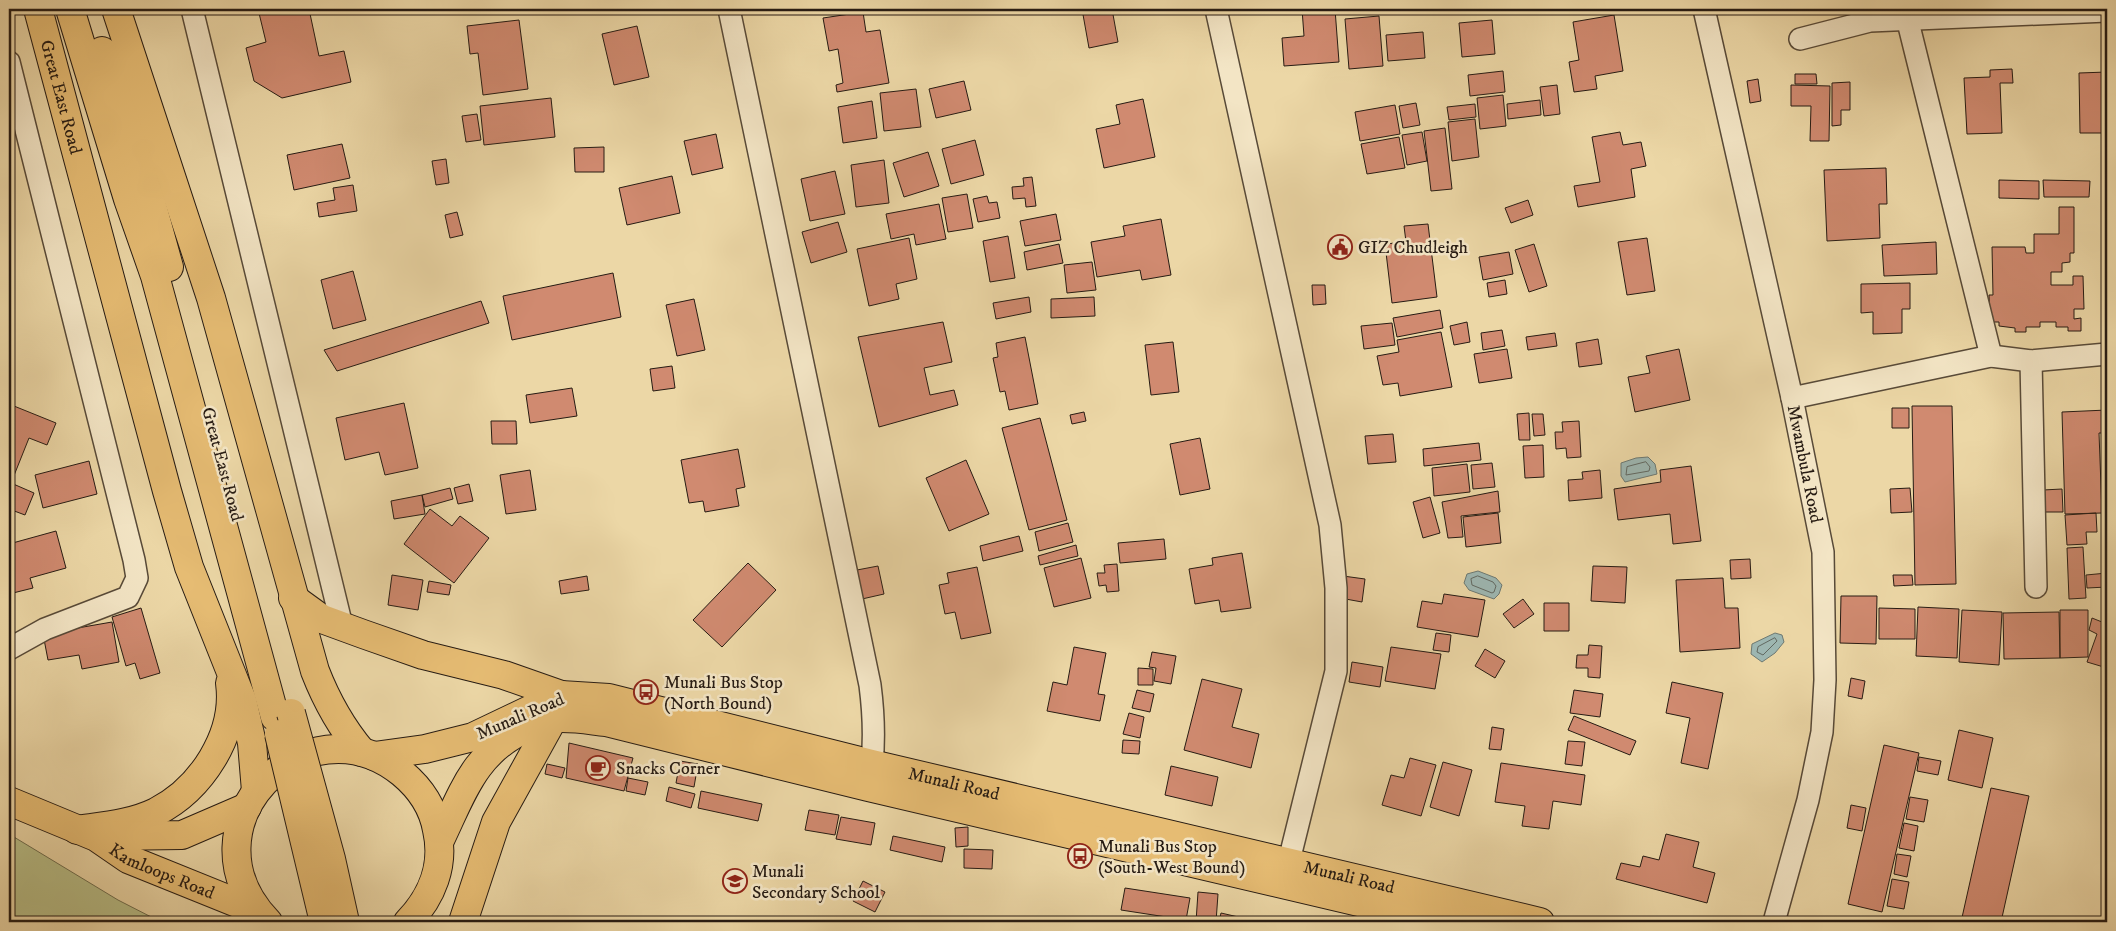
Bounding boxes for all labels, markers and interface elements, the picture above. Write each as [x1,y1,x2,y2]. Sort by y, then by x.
street label: Great East Road [35,38,86,157]
public building icon: GIZ Chudleigh [1327,234,1353,260]
place label: GIZ Chudleigh [1358,237,1469,259]
street label: Mwambula Road [1782,403,1827,525]
street label: Great East Road [196,405,248,524]
place label: Munali Bus Stop (North Bound) [664,672,783,715]
bus stop icon: Munali Bus Stop (North Bound) [633,679,659,705]
street label: Munali Road [473,689,568,745]
cafe icon: Snacks Corner [585,755,611,781]
place label: Snacks Corner [616,758,720,780]
street label: Munali Road [906,763,1002,806]
place label: Munali Bus Stop (South-West Bound) [1098,836,1245,879]
street label: Kamloops Road [104,839,218,905]
bus stop icon: Munali Bus Stop (South-West Bound) [1067,843,1093,869]
street label: Munali Road [1301,856,1397,899]
place label: Munali Secondary School [752,861,880,904]
school or university icon: Munali Secondary School [722,868,748,894]

